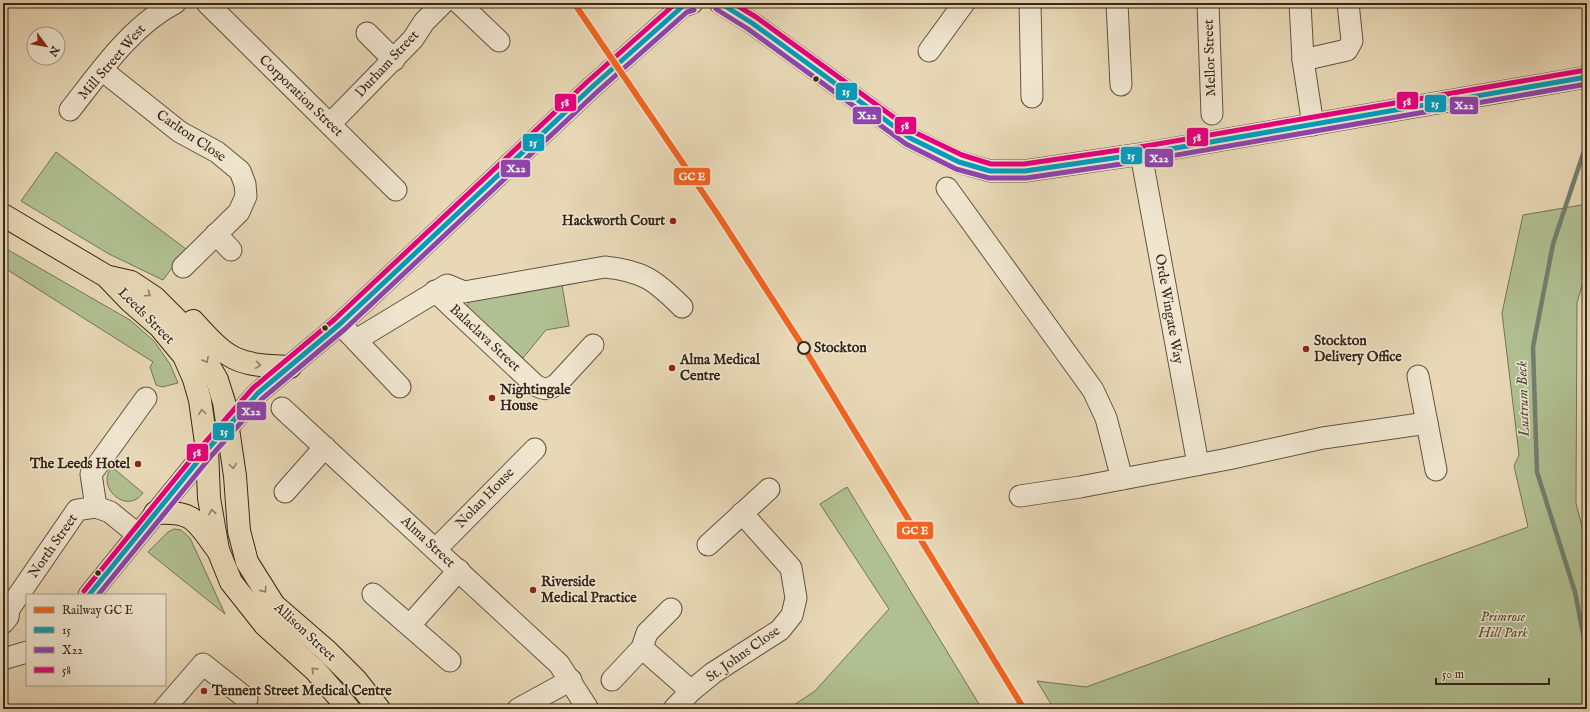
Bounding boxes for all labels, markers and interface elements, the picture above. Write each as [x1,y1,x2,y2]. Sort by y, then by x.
street label: Mellor Street [1200,19,1220,97]
street label: Mill Street West [74,20,150,103]
north arrow [26,26,66,66]
street label: Durham Street [351,26,423,101]
text: N [45,42,63,59]
street label: Corporation Street [255,51,347,141]
unlabelled marker [811,74,821,84]
line badge: 15 [835,82,858,101]
text: 15 [842,85,850,99]
line badge: 58 [1396,91,1419,110]
line badge: 58 [554,93,577,112]
line badge: 15 [1424,94,1447,113]
text: 58 [1403,95,1411,109]
text: 58 [561,96,569,110]
line badge: X22 [1449,96,1479,115]
text: 15 [1431,97,1439,111]
text: X22 [1453,99,1474,113]
street label: Carlton Close [153,106,230,166]
line badge: X22 [852,106,882,125]
text: X22 [856,109,877,123]
line badge: 58 [894,116,917,135]
text: 58 [901,119,909,133]
line badge: 58 [1186,127,1209,147]
text: 58 [1193,131,1201,145]
line badge: 15 [522,133,545,152]
text: 15 [529,136,537,150]
line badge: 15 [1120,146,1143,165]
line badge: X22 [1144,148,1174,168]
text: 15 [1127,149,1135,163]
text: X22 [1148,152,1169,166]
line badge: X22 [500,159,531,178]
text: X22 [505,162,526,176]
line badge: GC E [673,167,711,186]
text: GC E [679,170,706,184]
place label: Hackworth Court [562,212,665,230]
marker: Hackworth Court [668,216,678,226]
street label: Orde Wingate Way [1150,253,1188,366]
street label: Leeds Street [114,284,178,348]
one-way arrow [144,289,151,296]
street label: Balaclava Street [446,300,525,376]
unlabelled marker [320,323,330,333]
place label: Stockton Delivery Office [1314,332,1402,366]
place label: Stockton [814,339,867,357]
marker: Stockton [797,341,811,355]
marker: Stockton Delivery Office [1301,344,1311,354]
place label: Alma Medical Centre [679,351,761,385]
one-way arrow [201,356,208,363]
one-way arrow [254,360,261,369]
water label: Lustrum Beck [1512,361,1534,438]
marker: Alma Medical Centre [667,363,677,373]
place label: Nightingale House [499,381,571,415]
marker: Nightingale House [487,393,497,403]
line badge: X22 [236,401,267,421]
text: X22 [240,405,261,419]
one-way arrow [198,409,207,415]
line badge: 15 [212,422,235,441]
text: 15 [220,425,228,439]
line badge: 58 [186,443,209,462]
text: 58 [193,446,201,460]
place label: The Leeds Hotel [29,455,131,473]
marker: The Leeds Hotel [133,459,143,469]
one-way arrow [229,463,238,469]
street label: Nolan House [452,463,519,532]
one-way arrow [208,509,216,515]
street label: North Street [24,510,82,582]
street label: Alma Street [396,512,459,572]
line badge: GC E [896,521,934,540]
text: GC E [902,524,929,538]
unlabelled marker [93,568,103,578]
place label: Riverside Medical Practice [541,573,637,607]
marker: Riverside Medical Practice [528,585,538,595]
one-way arrow [259,586,267,593]
legend [26,594,166,686]
street label: Allison Street [269,598,340,666]
text: Railway GC E [62,603,133,618]
park label: Primrose Hill Park [1477,608,1528,642]
street label: St. Johns Close [702,622,784,686]
text: 15 [62,623,71,638]
text: X22 [62,643,83,658]
scale bar [1436,660,1549,686]
text: 58 [62,663,71,678]
one-way arrow [311,667,319,674]
text: 50 m [1442,667,1464,682]
place label: Tennent Street Medical Centre [211,682,392,700]
marker: Tennent Street Medical Centre [199,686,209,696]

